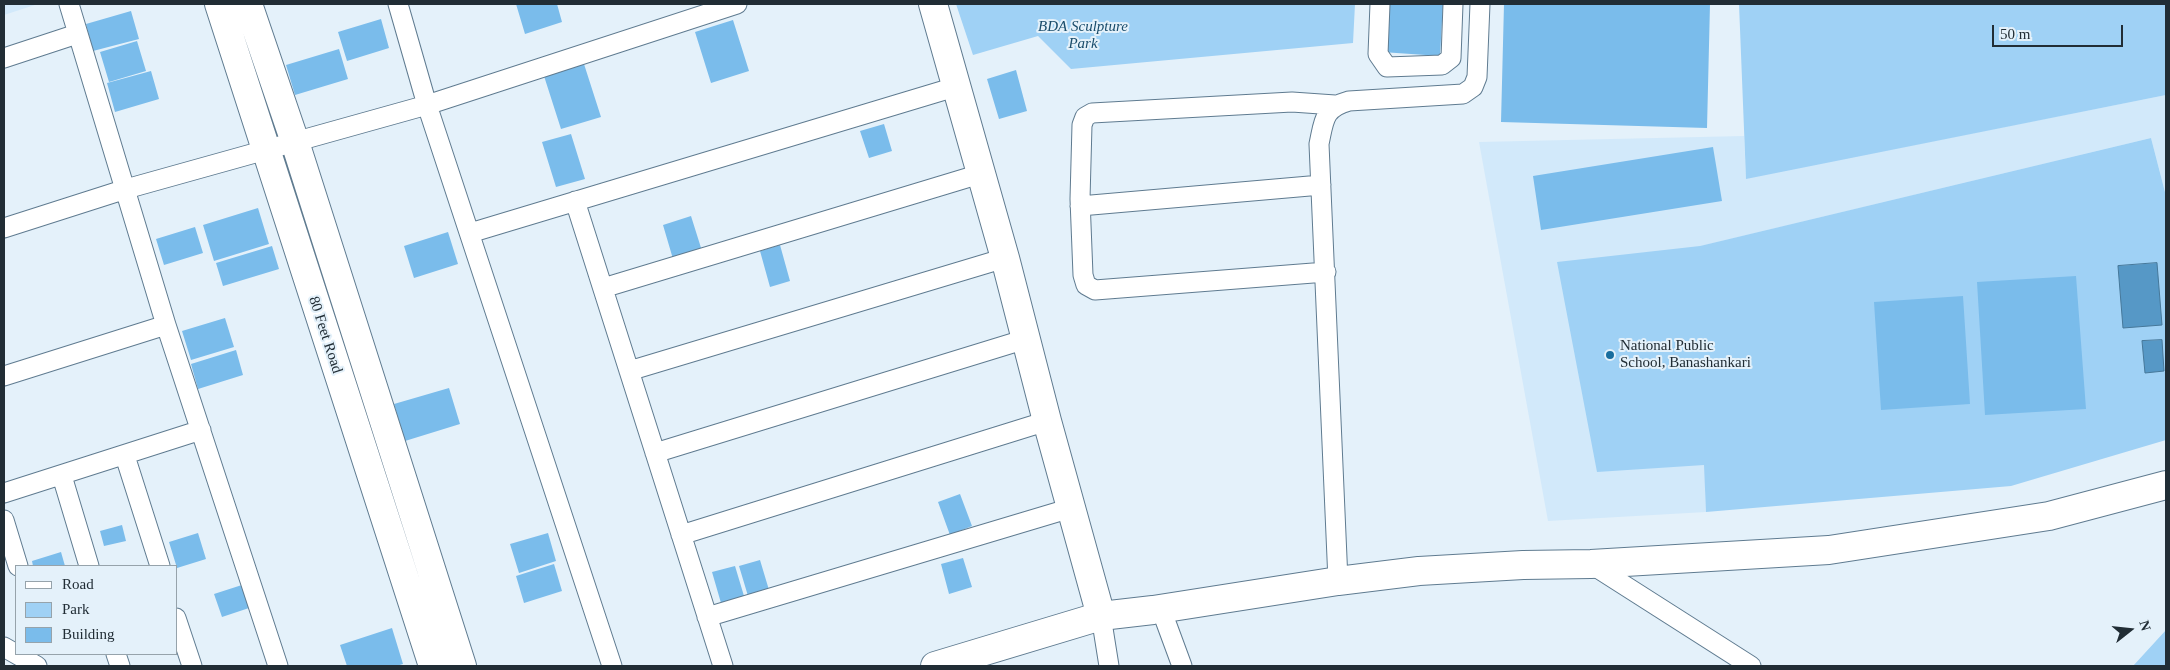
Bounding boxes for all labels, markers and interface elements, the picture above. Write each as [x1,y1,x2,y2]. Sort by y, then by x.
scale bar [1995,15,2126,47]
park label: BDA Sculpture Park [1038,18,1128,53]
text: 50 m [2000,26,2030,42]
street label: 80 Feet Road [304,294,346,376]
place label: National Public School, Banashankari [1620,337,1751,372]
marker: National Public School, Banashankari [1604,349,1616,361]
legend [15,565,178,655]
text: Road [62,576,94,592]
text: Park [62,601,90,617]
north arrow [2105,605,2155,655]
text: N [2136,619,2154,633]
text: Building [62,626,115,642]

